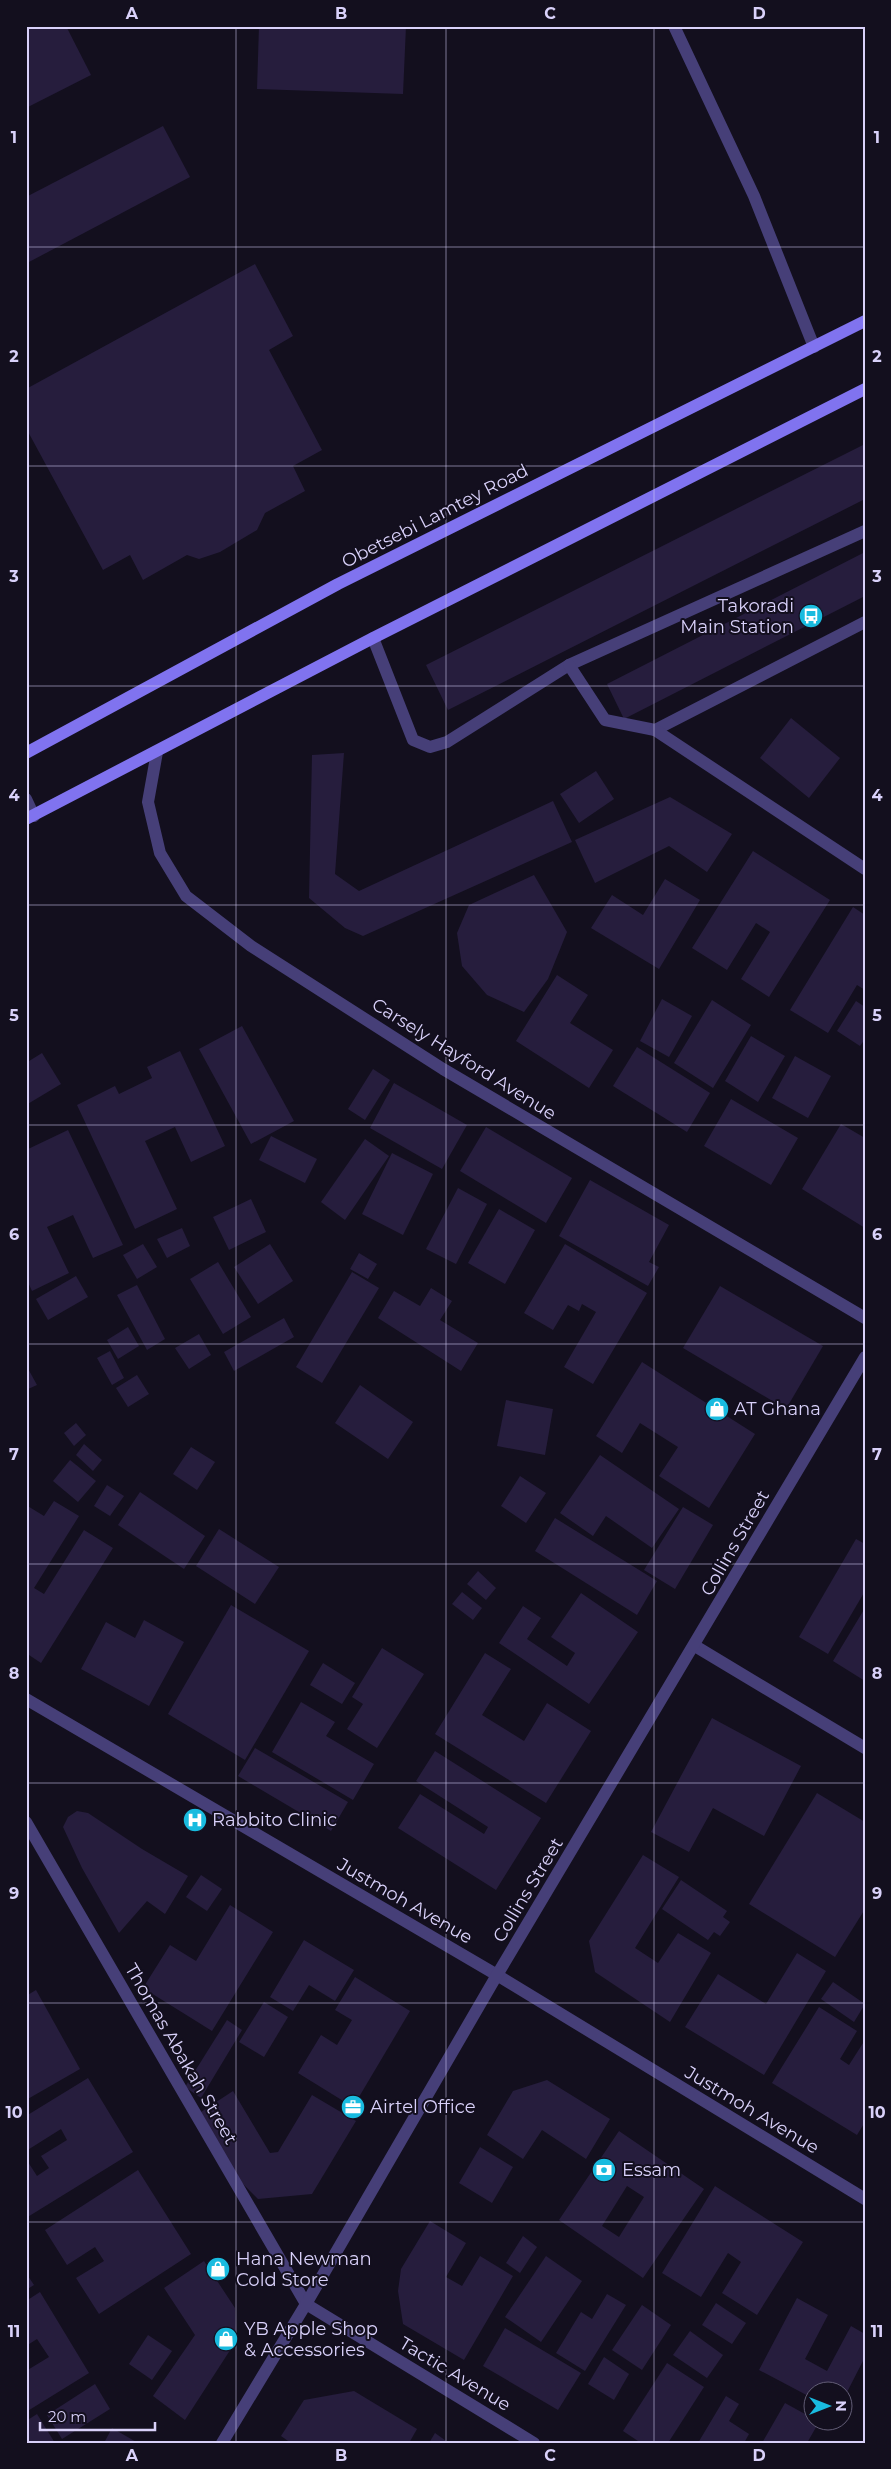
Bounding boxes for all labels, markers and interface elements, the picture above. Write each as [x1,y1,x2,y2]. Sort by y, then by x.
text: A [125,4,139,23]
text: B [335,4,347,23]
text: C [544,4,556,23]
text: D [752,4,766,23]
text: 1 [11,128,17,147]
text: 1 [874,128,880,147]
text: 2 [9,347,19,366]
text: 2 [872,347,882,366]
street label: Obetsebi Lamtey Road [338,459,532,573]
text: 3 [8,567,19,586]
text: 3 [871,567,882,586]
place label: Takoradi Main Station [680,595,794,638]
bus stop icon: Takoradi Main Station [798,603,824,629]
text: 4 [8,786,20,805]
text: 4 [871,786,883,805]
street label: Carsely Hayford Avenue [368,993,560,1125]
text: 5 [9,1006,19,1025]
text: 5 [872,1006,882,1025]
text: 6 [9,1225,19,1244]
text: 6 [872,1225,882,1244]
shop icon: AT Ghana [704,1396,730,1422]
place label: AT Ghana [734,1398,821,1420]
text: 7 [9,1445,19,1464]
text: 7 [872,1445,882,1464]
street label: Collins Street [696,1486,774,1600]
text: 8 [9,1664,19,1683]
text: 8 [872,1664,882,1683]
hospital icon: Rabbito Clinic [182,1807,208,1833]
place label: Rabbito Clinic [212,1809,337,1831]
street label: Collins Street [488,1834,568,1946]
street label: Justmoh Avenue [333,1853,477,1949]
text: 9 [9,1884,19,1903]
text: 9 [872,1884,882,1903]
street label: Thomas Abakah Street [120,1960,242,2148]
street label: Justmoh Avenue [680,2061,823,2159]
office icon: Airtel Office [340,2094,366,2120]
place label: Airtel Office [370,2096,476,2118]
text: 10 [5,2103,23,2122]
text: 10 [868,2103,886,2122]
bank icon: Essam [591,2157,617,2183]
place label: Essam [622,2159,681,2181]
place label: Hana Newman Cold Store [236,2248,372,2291]
shop icon: Hana Newman Cold Store [205,2256,231,2282]
place label: YB Apple Shop & Accessories [244,2318,378,2361]
text: 11 [8,2322,20,2341]
text: 11 [871,2322,883,2341]
shop icon: YB Apple Shop & Accessories [213,2326,239,2352]
street label: Tactic Avenue [396,2332,515,2416]
north arrow [804,2382,854,2432]
scale bar [40,2399,155,2431]
text: N [832,2400,850,2412]
text: 20 m [48,2407,86,2426]
text: A [125,2446,139,2465]
text: B [335,2446,347,2465]
text: C [544,2446,556,2465]
text: D [752,2446,766,2465]

